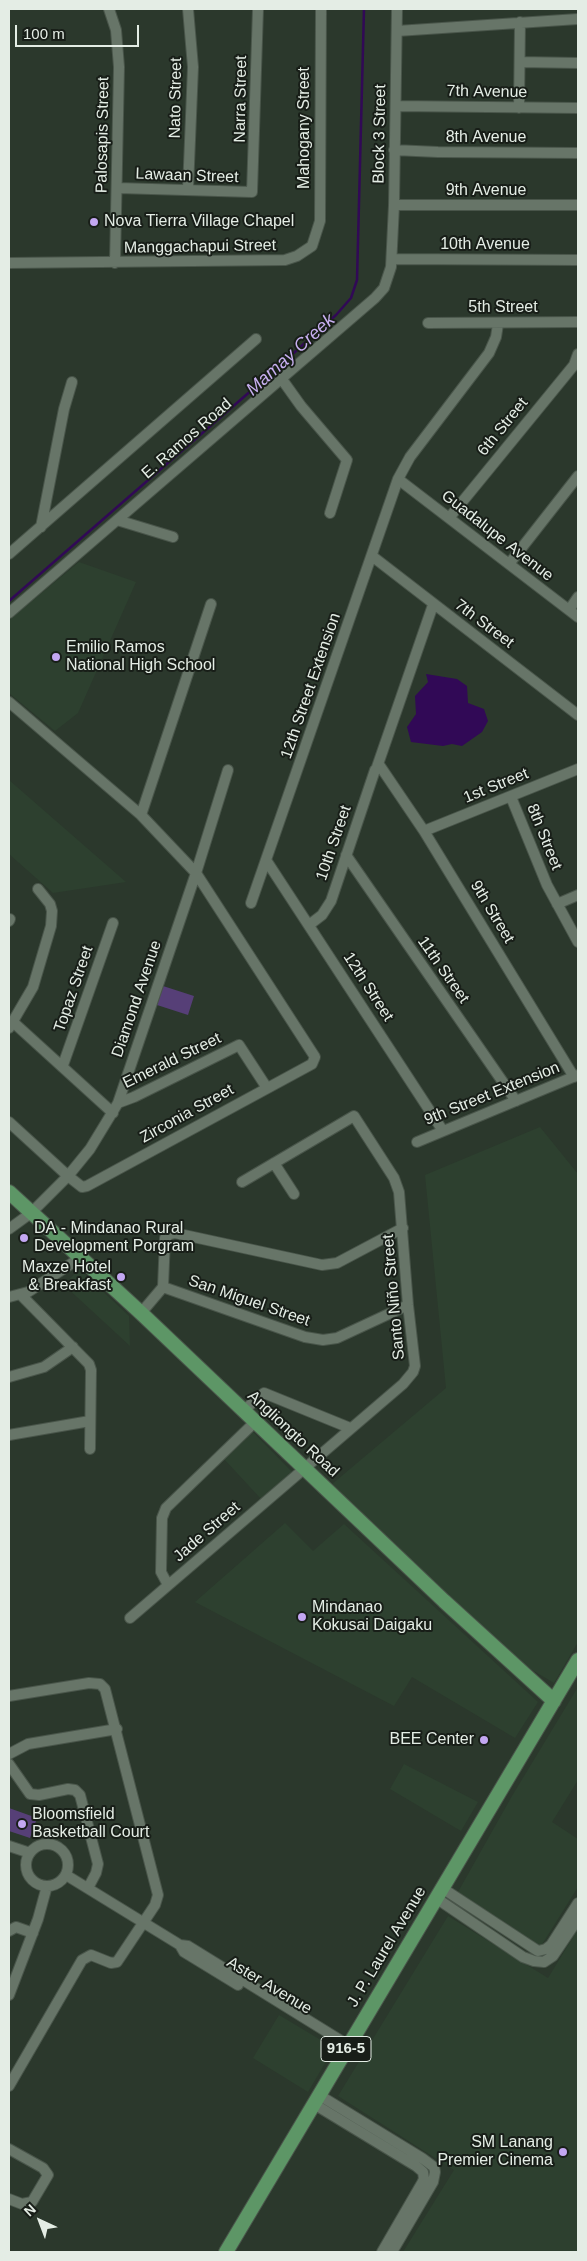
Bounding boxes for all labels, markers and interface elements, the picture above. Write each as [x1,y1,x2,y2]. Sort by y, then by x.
scale bar [18,15,141,47]
text: 100 m [23,25,65,42]
street label: Narra Street [231,55,251,143]
street label: Nato Street [166,57,186,139]
street label: Mahogany Street [295,67,315,189]
street label: Palosapis Street [92,77,114,193]
street label: 7th Avenue [447,82,527,102]
street label: Block 3 Street [370,84,390,184]
street label: 8th Avenue [446,128,526,148]
street label: Lawaan Street [135,165,239,187]
street label: 9th Avenue [446,181,526,201]
place label: Nova Tierra Village Chapel [104,212,294,232]
marker: Nova Tierra Village Chapel [88,216,100,228]
street label: 10th Avenue [440,235,530,255]
street label: Manggachapui Street [124,236,276,258]
street label: 5th Street [468,298,538,318]
water label: Mamay Creek [242,309,340,401]
street label: 6th Street [474,394,532,460]
street label: E. Ramos Road [138,395,236,483]
street label: Guadalupe Avenue [437,486,557,586]
street label: 7th Street [451,595,517,653]
street label: 12th Street Extension [277,611,345,761]
place label: Emilio Ramos National High School [66,638,215,676]
marker: Emilio Ramos National High School [50,651,62,663]
street label: 1st Street [461,764,531,808]
street label: 8th Street [522,801,566,873]
street label: 10th Street [312,803,356,883]
street label: 9th Street [466,877,518,947]
street label: 11th Street [413,933,473,1007]
street label: Diamond Avenue [108,938,166,1060]
street label: Topaz Street [50,943,98,1035]
street label: 12th Street [339,949,397,1025]
street label: Emerald Street [120,1029,224,1093]
street label: 9th Street Extension [422,1058,562,1130]
street label: Zirconia Street [137,1080,237,1148]
place label: DA - Mindanao Rural Development Porgram [34,1219,194,1257]
marker: DA - Mindanao Rural Development Porgram [18,1232,30,1244]
street label: Santo Niño Street [379,1233,409,1361]
place label: Maxze Hotel & Breakfast [22,1258,111,1296]
marker: Maxze Hotel & Breakfast [115,1271,127,1283]
street label: San Miguel Street [186,1271,312,1331]
street label: Angliongto Road [243,1387,343,1481]
street label: Jade Street [170,1498,244,1566]
place label: Mindanao Kokusai Daigaku [312,1598,432,1636]
marker: Mindanao Kokusai Daigaku [296,1611,308,1623]
place label: BEE Center [390,1730,474,1750]
marker: BEE Center [478,1734,490,1746]
place label: Bloomsfield Basketball Court [32,1805,149,1843]
marker: Bloomsfield Basketball Court [16,1818,28,1830]
street label: J. P. Laurel Avenue [343,1883,431,2011]
street label: Aster Avenue [223,1953,315,2019]
road number: 916-5 [321,2036,371,2062]
place label: SM Lanang Premier Cinema [437,2133,553,2171]
marker: SM Lanang Premier Cinema [557,2146,569,2158]
north arrow [15,2196,65,2246]
text: N [21,2201,39,2219]

